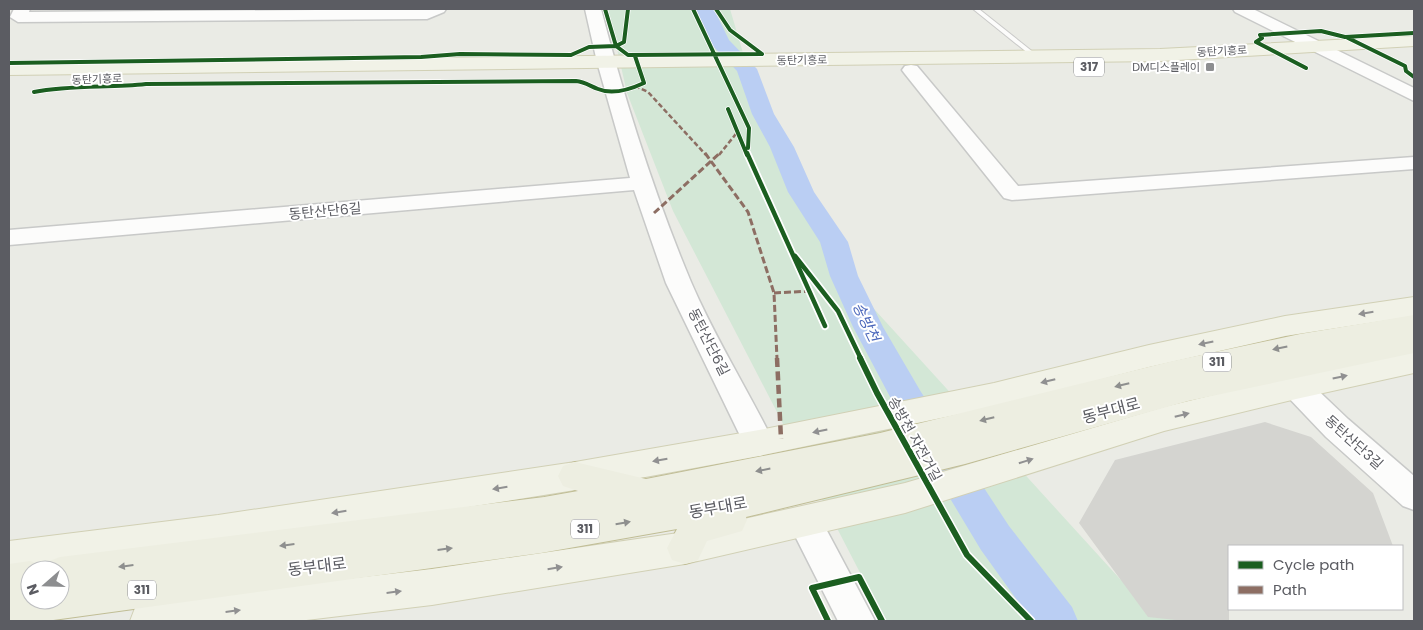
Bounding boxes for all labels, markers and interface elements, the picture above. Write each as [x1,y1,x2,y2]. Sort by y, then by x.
street label: 동탄기흥로 [1196,42,1248,60]
street label: 동탄기흥로 [777,52,827,68]
road number: 317 [1074,58,1104,76]
place label: DM디스플레이 [1132,59,1200,75]
marker: DM디스플레이 [1204,61,1216,73]
street label: 동탄기흥로 [71,70,123,88]
street label: 동탄산단6길 [288,198,362,224]
water label: 송방천 [848,299,886,347]
street label: 동탄산단6길 [683,305,735,379]
one-way arrow [1358,310,1374,318]
one-way arrow [1199,339,1214,347]
one-way arrow [1272,345,1288,353]
road number: 311 [1203,352,1231,372]
one-way arrow [1333,373,1349,381]
one-way arrow [1041,377,1056,385]
one-way arrow [1114,381,1129,389]
street label: 동부대로 [1080,392,1143,429]
street label: 송방천 자전거길 [883,393,947,485]
one-way arrow [1174,410,1189,418]
street label: 동탄산단3길 [1320,410,1388,474]
one-way arrow [980,415,995,423]
one-way arrow [811,427,827,435]
one-way arrow [652,457,668,465]
one-way arrow [1019,457,1034,465]
one-way arrow [755,466,771,474]
one-way arrow [491,484,507,492]
street label: 동부대로 [687,491,749,524]
one-way arrow [331,509,347,517]
one-way arrow [615,519,631,527]
road number: 311 [571,520,599,538]
one-way arrow [279,541,295,549]
one-way arrow [437,545,453,553]
legend [1228,545,1403,610]
street label: 동부대로 [286,551,348,581]
text: Cycle path [1273,554,1354,575]
north arrow [20,560,70,610]
one-way arrow [118,562,134,570]
one-way arrow [547,564,563,572]
text: Path [1273,579,1307,600]
road number: 311 [128,580,156,600]
text: N [22,581,44,598]
one-way arrow [386,588,402,596]
one-way arrow [225,607,241,615]

